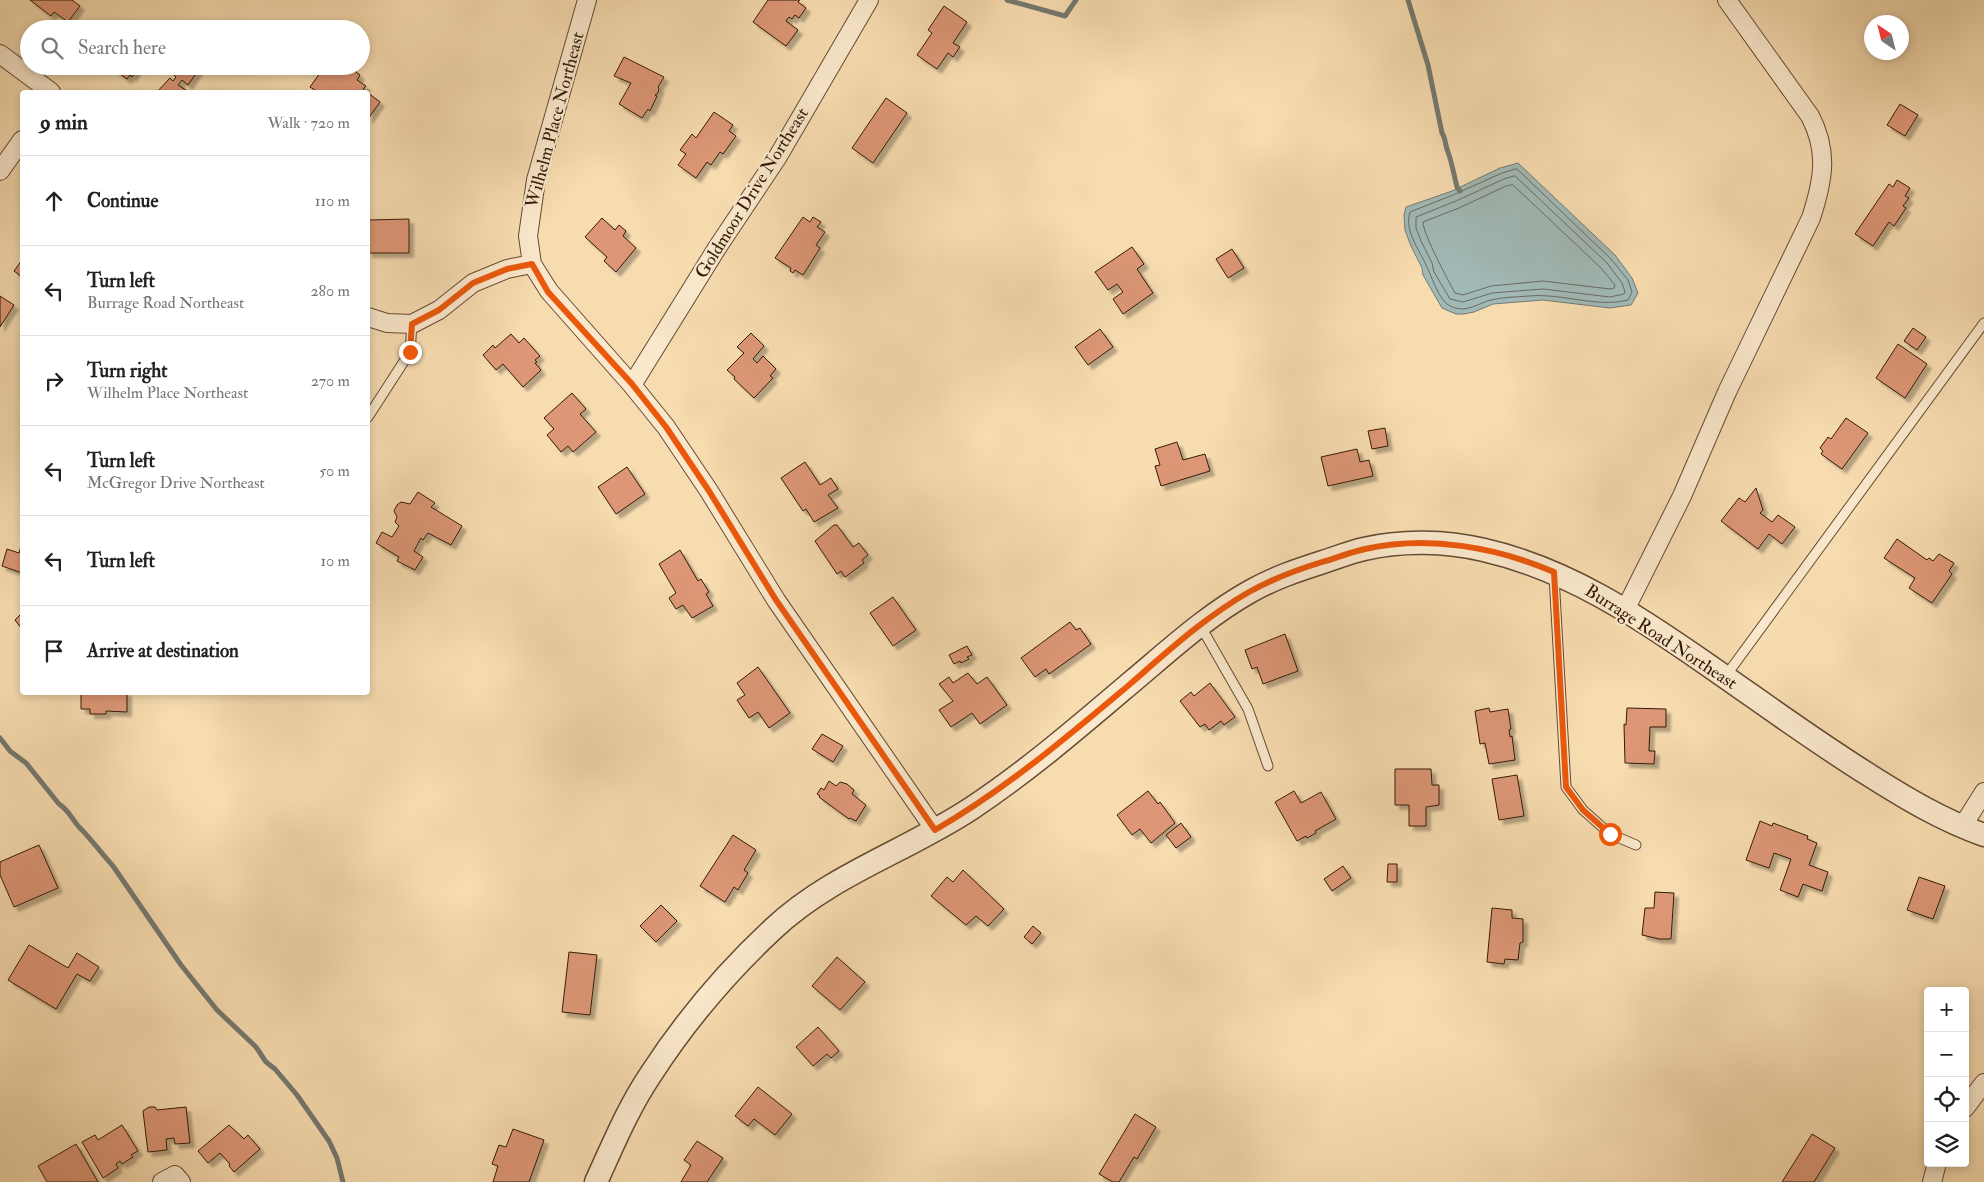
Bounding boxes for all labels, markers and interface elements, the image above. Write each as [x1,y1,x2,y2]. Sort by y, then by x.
north arrow [1864,15,1909,60]
search box [20,20,370,75]
street label: Wilhelm Place Northeast [520,29,590,212]
icon: search [38,34,66,62]
text: Search here [78,36,166,60]
street label: Goldmoor Drive Northeast [690,103,814,283]
text: 9 min [40,109,88,136]
text: Walk · 720 m [267,113,350,133]
icon: ahead [40,187,68,215]
text: Continue [87,189,158,213]
text: 110 m [315,191,350,211]
text: Turn left [87,269,155,293]
icon: left [40,277,68,305]
text: 280 m [310,281,350,301]
text: Burrage Road Northeast [87,293,244,313]
route end [399,341,422,364]
text: Turn right [87,359,167,383]
icon: right [40,367,68,395]
text: 270 m [311,371,350,391]
text: Wilhelm Place Northeast [87,383,248,403]
text: Turn left [87,449,155,473]
icon: left [40,457,68,485]
text: 50 m [319,461,350,481]
text: McGregor Drive Northeast [87,473,265,493]
icon: left [40,547,68,575]
text: Turn left [87,549,155,573]
text: 10 m [320,551,350,571]
street label: Burrage Road Northeast [1581,579,1742,695]
icon: arrive [40,637,68,665]
text: Arrive at destination [87,639,239,663]
route start [1599,823,1622,846]
map controls [1924,987,1969,1167]
button: + [1924,987,1969,1032]
button: − [1924,1032,1969,1077]
button: locate [1924,1077,1969,1122]
button: layers [1924,1122,1969,1167]

